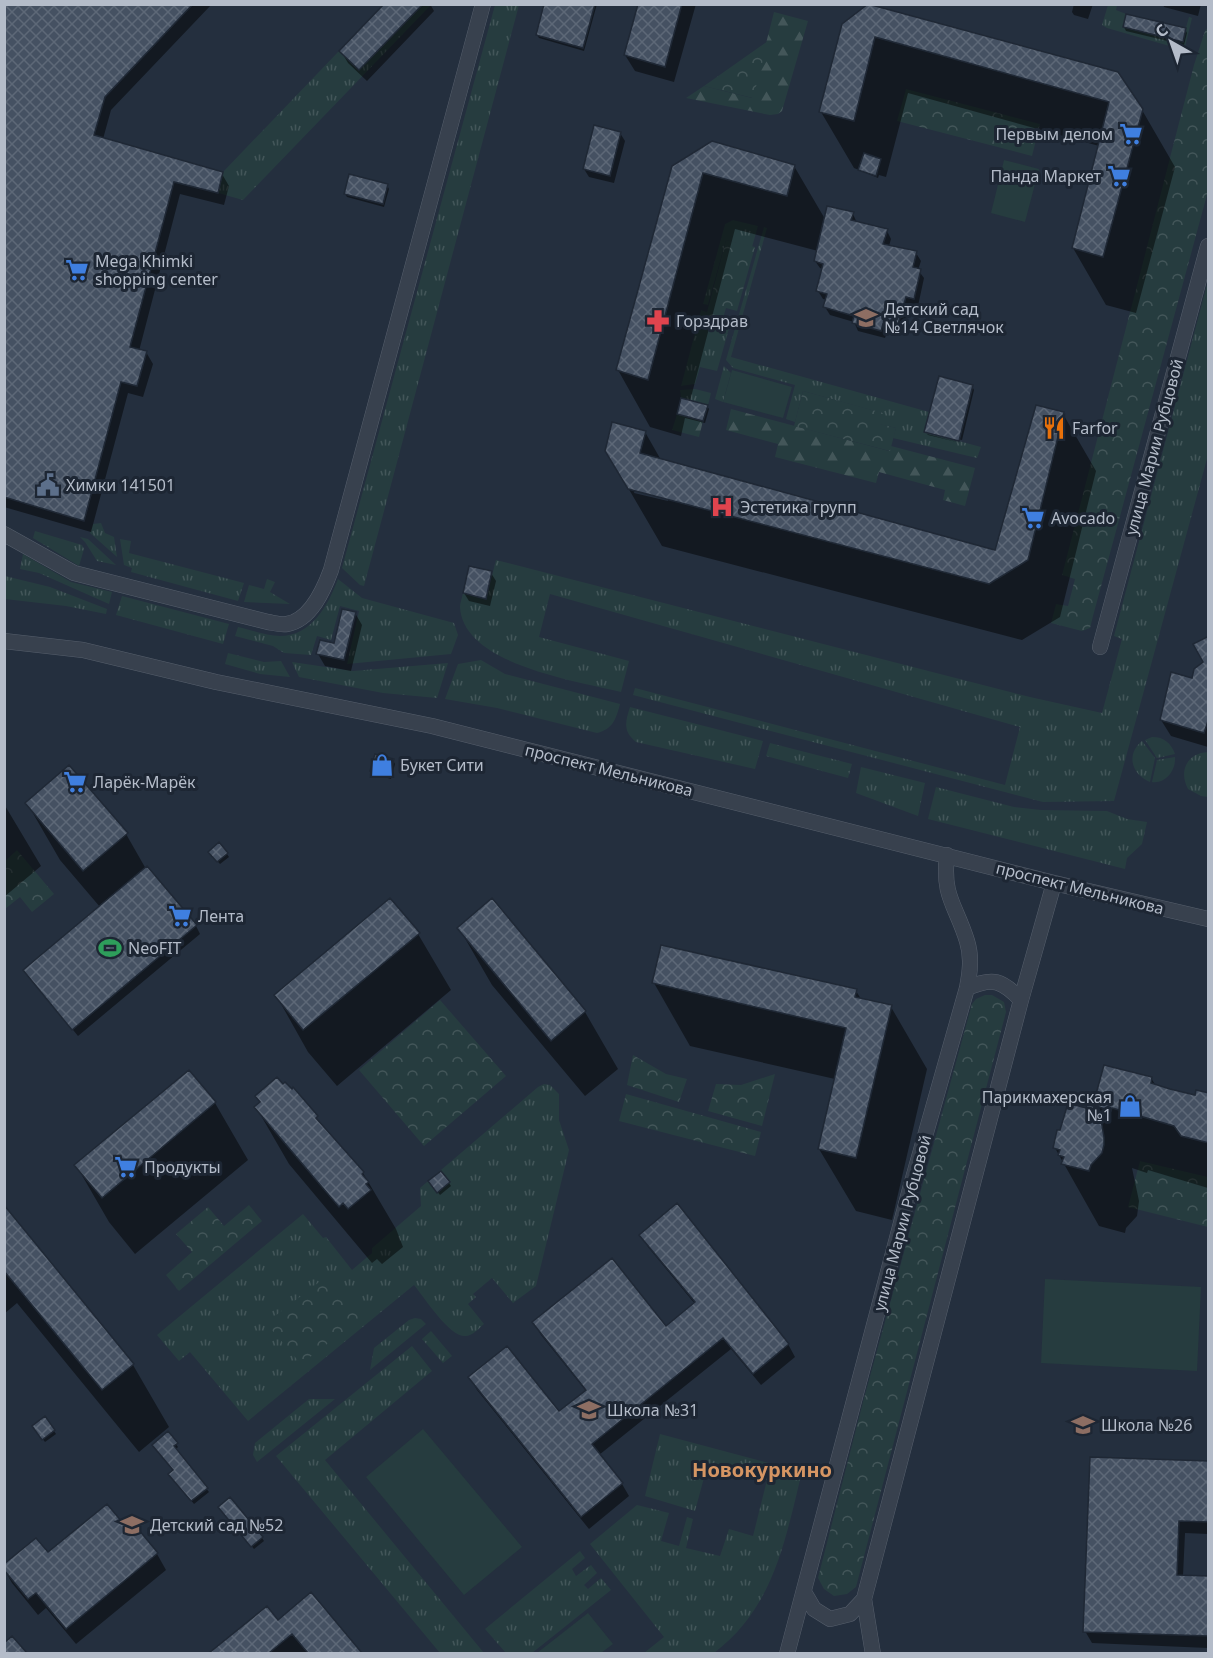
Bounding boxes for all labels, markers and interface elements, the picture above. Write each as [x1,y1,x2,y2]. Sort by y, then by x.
north arrow [1141,12,1201,72]
text: С [1150,19,1172,42]
supermarket icon: Первым делом [1118,121,1144,147]
place label: Первым делом [995,123,1113,145]
supermarket icon: Панда Маркет [1106,163,1132,189]
place label: Панда Маркет [990,165,1102,187]
place label: Mega Khimki shopping center [95,250,218,290]
supermarket icon: Mega Khimki shopping center [64,257,90,283]
place label: Детский сад №14 Светлячок [884,298,1004,338]
school or university icon: Детский сад №14 Светлячок [853,305,879,331]
pharmacy icon: Горздрав [645,308,671,334]
place label: Горздрав [676,310,748,332]
street label: улица Марии Рубцовой [1120,356,1188,538]
restaurant icon: Farfor [1041,415,1067,441]
place label: Farfor [1072,417,1118,439]
public building icon: Химки 141501 [35,472,61,498]
place label: Химки 141501 [66,474,175,496]
hospital icon: Эстетика групп [709,494,735,520]
place label: Эстетика групп [740,496,857,518]
supermarket icon: Avocado [1020,505,1046,531]
place label: Avocado [1051,507,1115,529]
street label: проспект Мельникова [523,738,695,802]
shop icon: Букет Сити [369,752,395,778]
place label: Букет Сити [400,754,484,776]
supermarket icon: Ларёк-Марёк [62,769,88,795]
place label: Ларёк-Марёк [93,771,196,793]
street label: проспект Мельникова [994,856,1166,920]
supermarket icon: Лента [167,903,193,929]
place label: Лента [198,905,244,927]
sports icon: NeoFIT [97,935,123,961]
place label: NeoFIT [128,937,182,959]
place label: Парикмахерская №1 [982,1086,1112,1126]
shop icon: Парикмахерская №1 [1117,1093,1143,1119]
street label: улица Марии Рубцовой [868,1132,936,1314]
supermarket icon: Продукты [113,1154,139,1180]
place label: Продукты [144,1156,221,1178]
school or university icon: Школа №31 [576,1397,602,1423]
place label: Школа №31 [607,1399,698,1421]
school or university icon: Школа №26 [1070,1412,1096,1438]
place label: Школа №26 [1101,1414,1192,1436]
district label: Новокуркино [692,1456,832,1483]
school or university icon: Детский сад №52 [119,1512,145,1538]
place label: Детский сад №52 [150,1514,283,1536]

